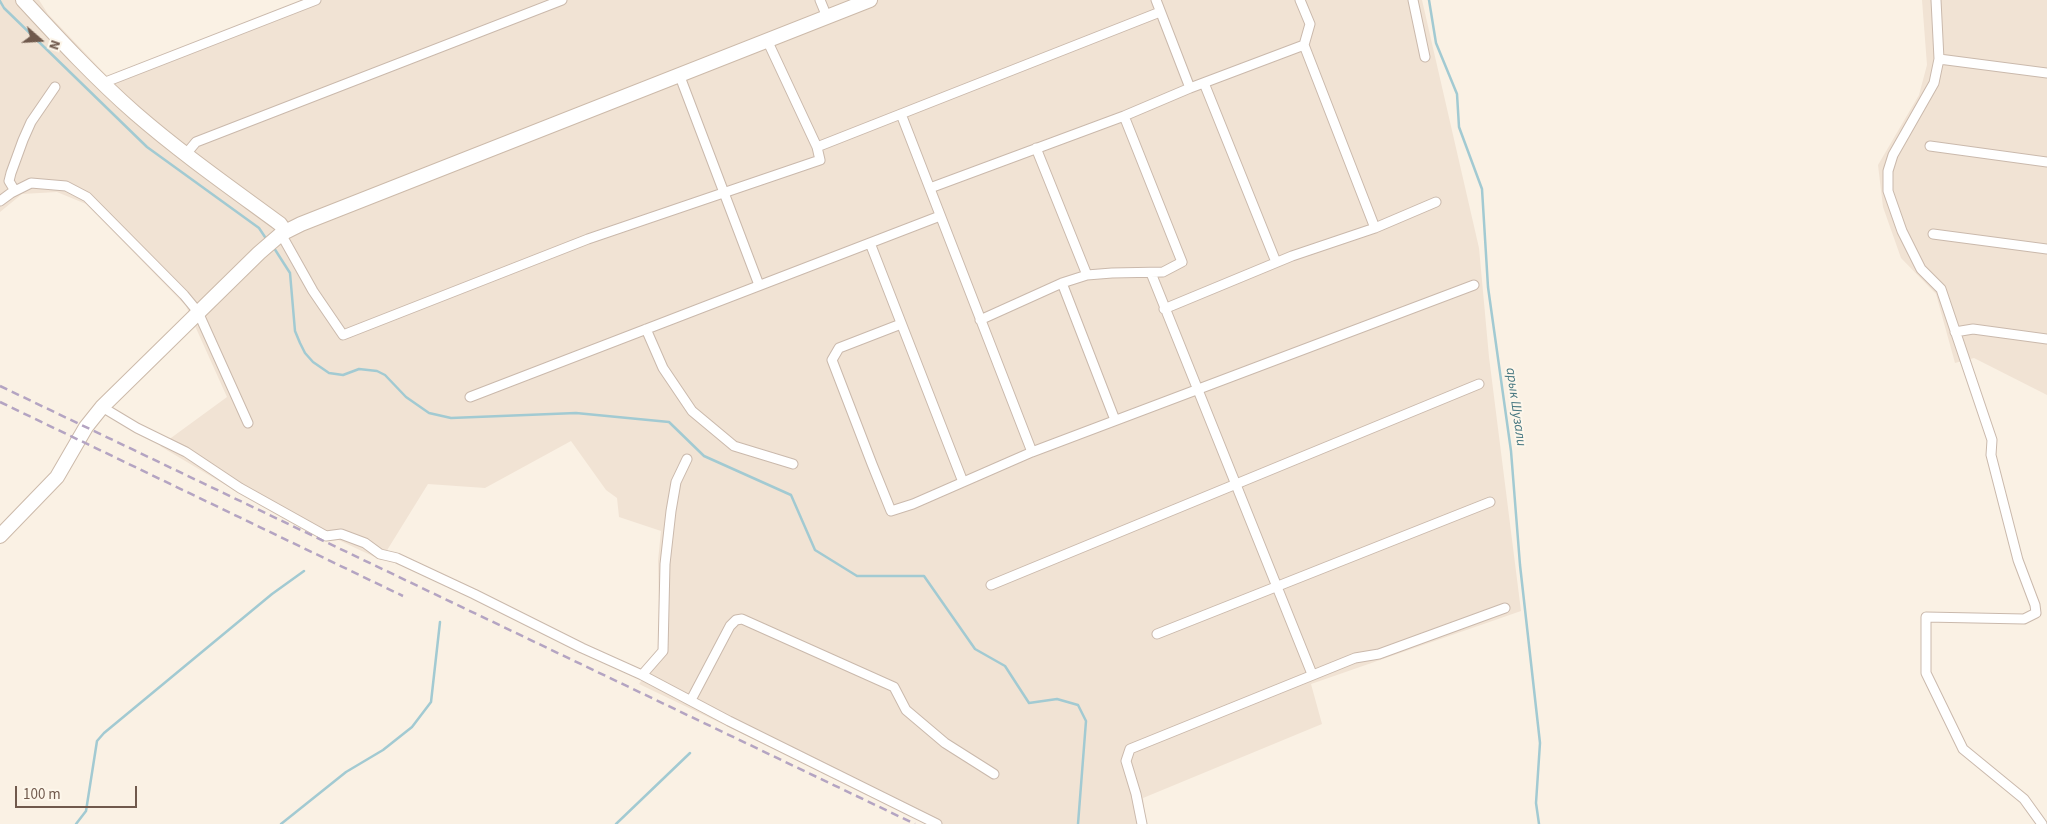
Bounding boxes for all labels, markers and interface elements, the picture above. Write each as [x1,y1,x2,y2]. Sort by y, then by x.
north arrow [15,15,65,65]
text: N [43,37,65,53]
water label: арык Шузали [1501,367,1529,447]
scale bar [18,776,140,808]
text: 100 m [23,784,61,805]

